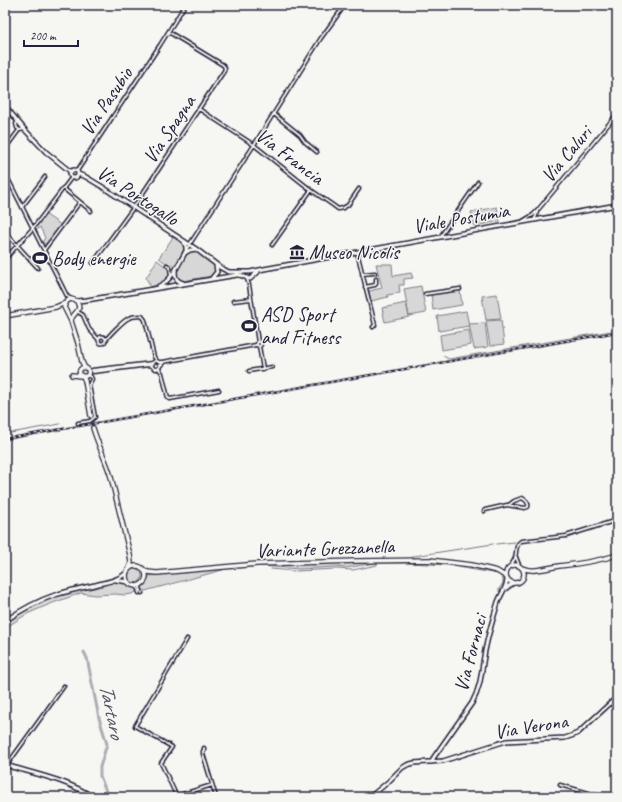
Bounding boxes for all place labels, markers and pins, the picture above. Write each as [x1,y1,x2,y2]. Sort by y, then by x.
place label: Museo Nicolis [309,240,401,265]
museum icon: Museo Nicolis [288,243,306,261]
place label: Body energie [52,246,137,271]
sports icon: Body energie [31,249,49,267]
place label: ASD Sport and Fitness [261,302,342,350]
sports icon: ASD Sport and Fitness [240,317,258,335]

